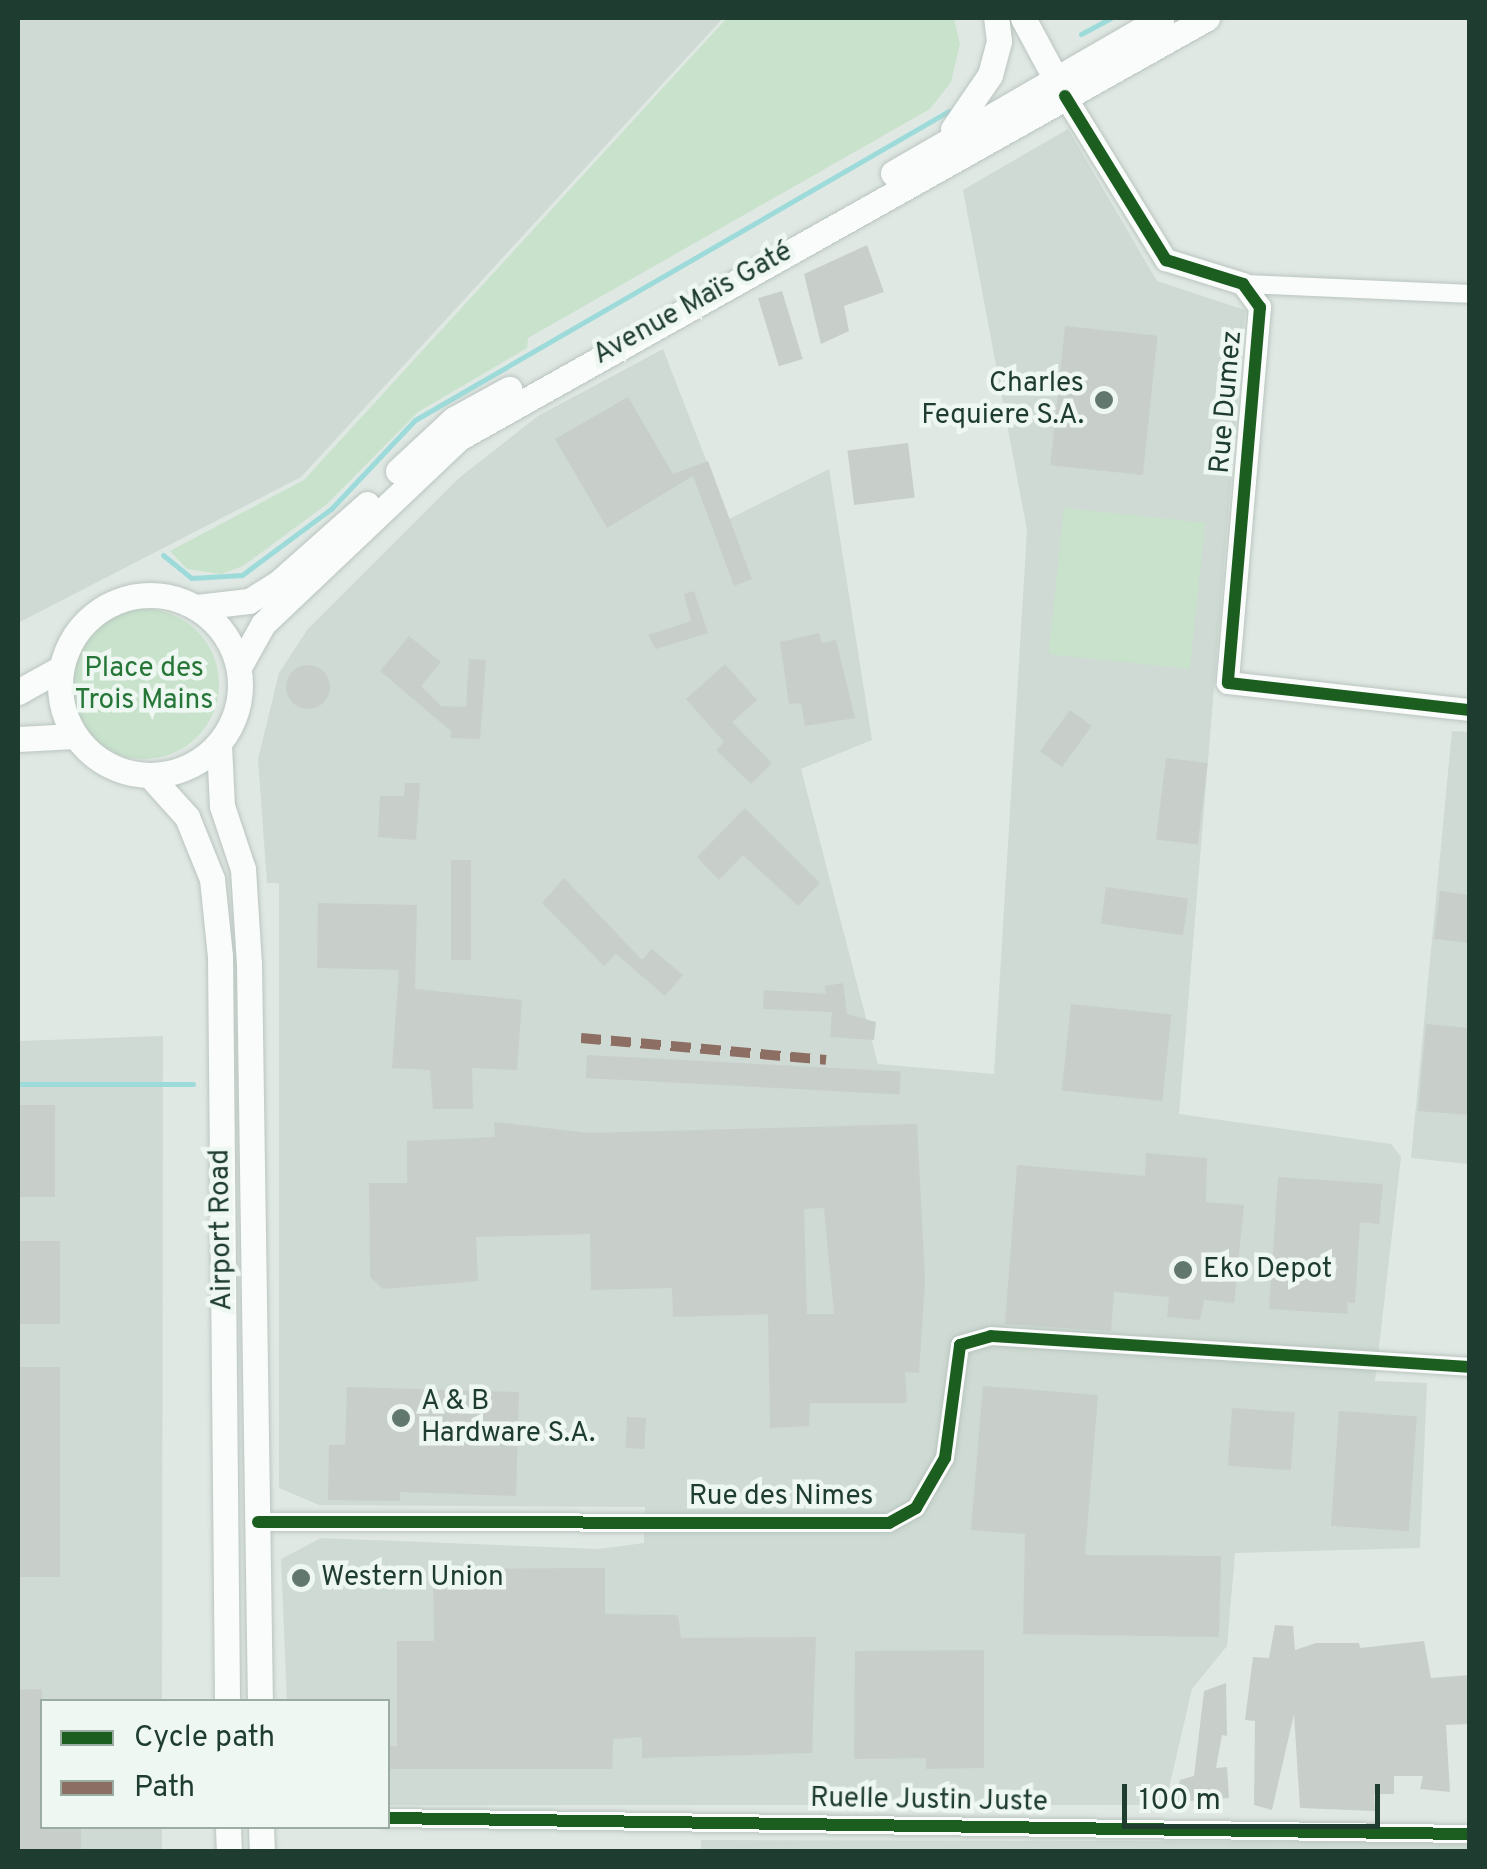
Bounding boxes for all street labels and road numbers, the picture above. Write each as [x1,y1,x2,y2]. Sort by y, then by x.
street label: Avenue Maïs Gaté [588,235,798,373]
street label: Rue Dumez [1204,329,1250,475]
street label: Airport Road [204,1149,240,1311]
street label: Rue des Nimes [689,1480,873,1514]
street label: Ruelle Justin Juste [810,1782,1048,1820]

